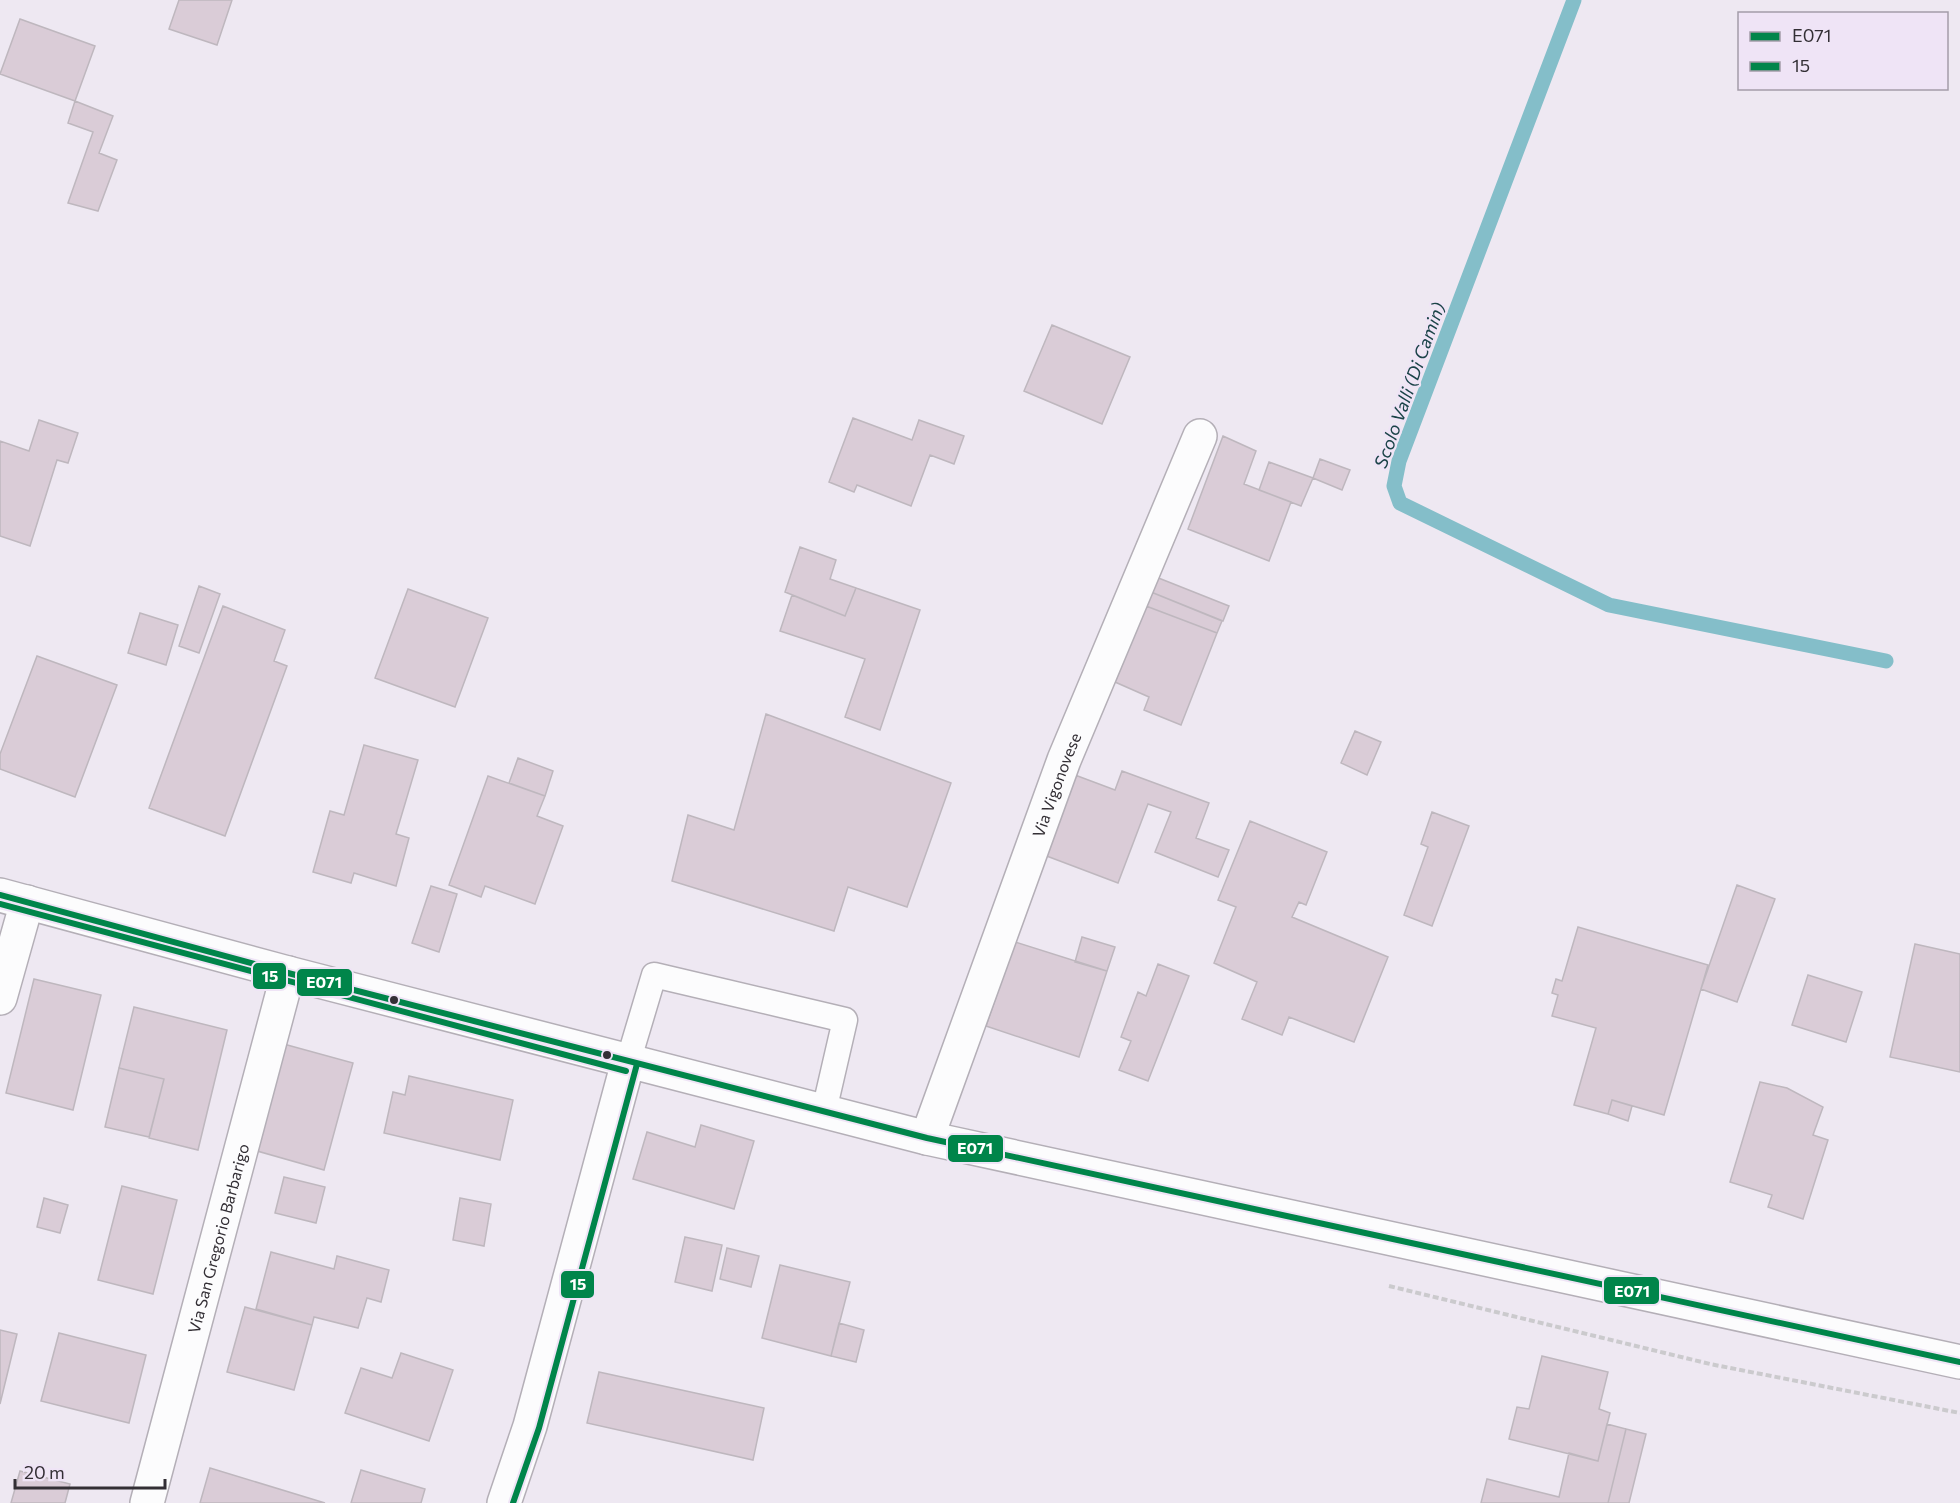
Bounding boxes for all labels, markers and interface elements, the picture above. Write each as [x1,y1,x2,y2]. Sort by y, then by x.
legend [1738,12,1948,90]
text: E071 [1792,24,1832,46]
text: 15 [1792,54,1810,76]
water label: Scolo Valli (Di Camin) [1369,299,1449,471]
street label: Via Vigonovese [1027,729,1084,840]
line badge: 15 [252,962,287,990]
text: 15 [262,966,278,985]
line badge: E071 [296,968,353,997]
text: E071 [306,972,342,991]
unlabelled marker [388,994,400,1006]
unlabelled marker [601,1049,613,1061]
line badge: E071 [947,1134,1004,1163]
text: E071 [957,1138,993,1157]
street label: Via San Gregorio Barbarigo [183,1141,252,1335]
line badge: 15 [560,1270,595,1299]
text: 15 [570,1274,586,1293]
line badge: E071 [1603,1276,1660,1305]
text: E071 [1614,1281,1650,1300]
scale bar [15,1452,165,1490]
text: 20 m [24,1461,65,1483]

